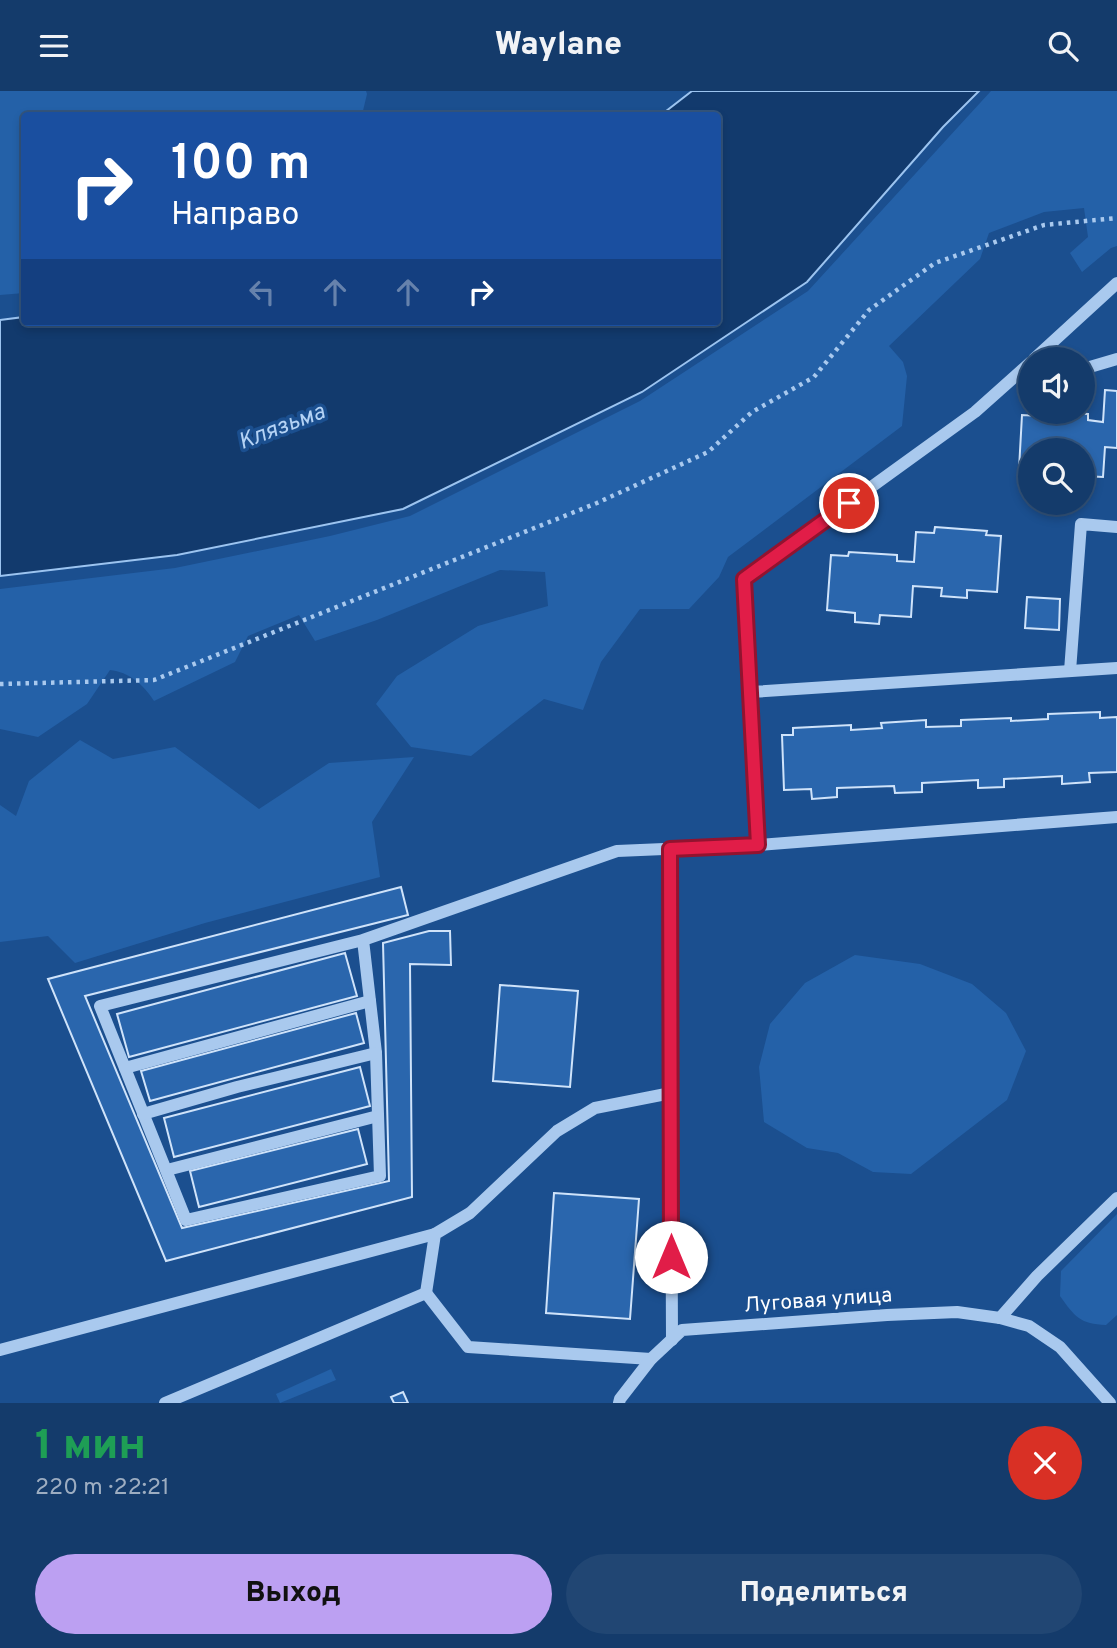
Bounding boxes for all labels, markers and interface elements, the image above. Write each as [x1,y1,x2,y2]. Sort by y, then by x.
text: Waylane [495,26,622,66]
icon: menu [35,27,73,65]
icon: search [1044,27,1082,65]
text: 100 m [171,135,310,197]
icon: right [56,140,147,231]
text: Направо [171,196,299,236]
icon: left [243,273,281,311]
icon: ahead [316,273,354,311]
icon: ahead [389,273,427,311]
icon: right [462,273,500,311]
map controls [1018,347,1095,515]
button: sound [1018,347,1095,424]
water label: Клязьма [234,398,330,458]
button: search [1018,438,1095,515]
pin [819,473,879,533]
icon: arrive [830,484,868,522]
position arrow [634,1220,708,1294]
street label: Луговая улица [743,1282,893,1320]
text: 1 мин [35,1421,146,1474]
button: close [1008,1426,1082,1500]
text: 220 m · 22:21 [35,1474,170,1503]
button: Выход [35,1554,552,1634]
button: Поделиться [566,1554,1082,1634]

